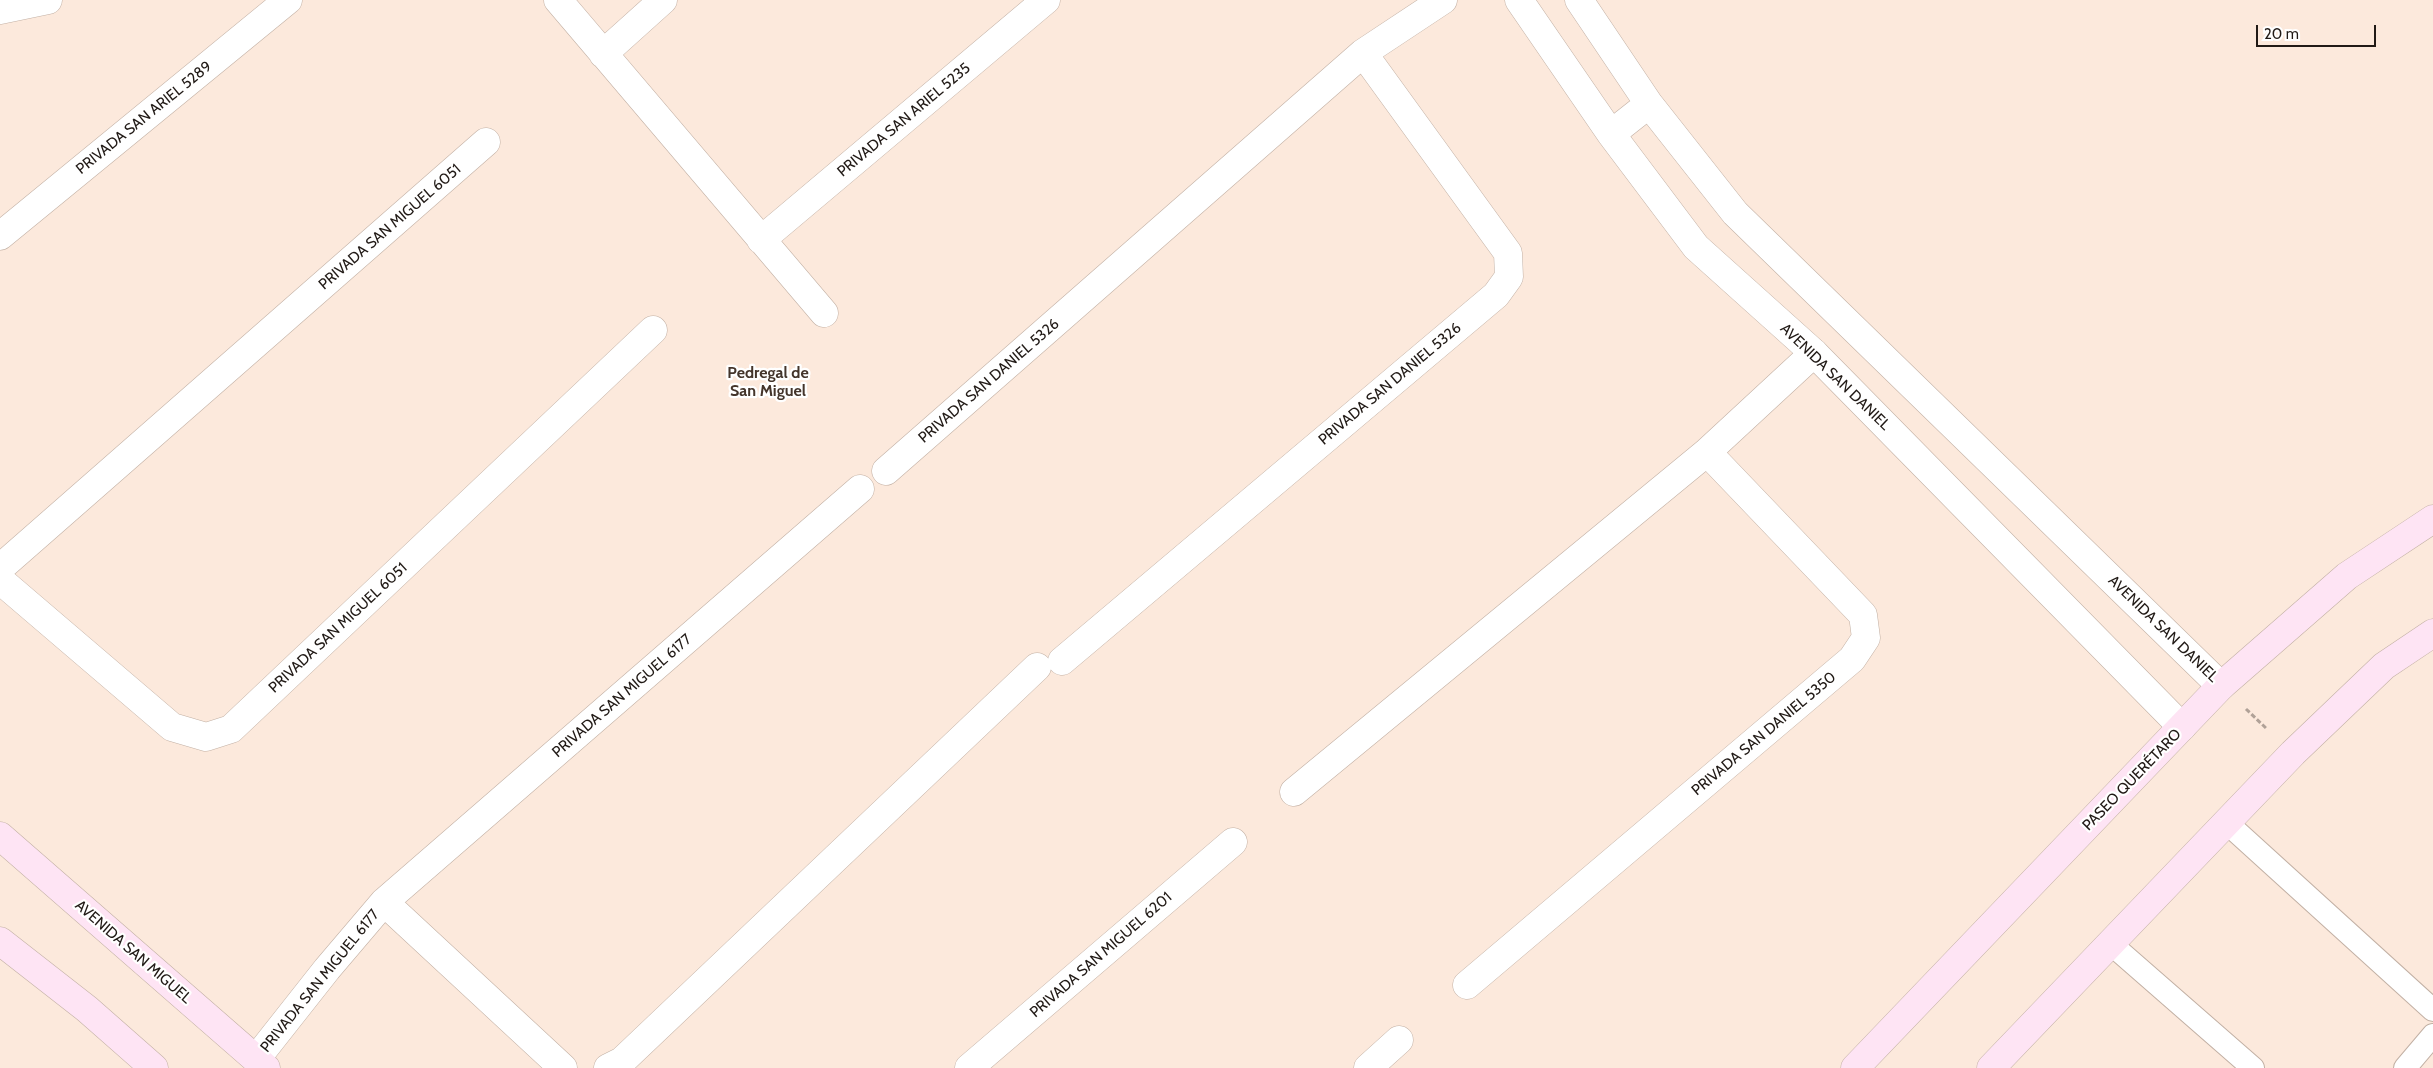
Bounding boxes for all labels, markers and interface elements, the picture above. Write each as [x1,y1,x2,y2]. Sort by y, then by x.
scale bar [2258,15,2378,47]
text: 20 m [2264,25,2299,43]
street label: PRIVADA SAN ARIEL 5289 [73,58,215,178]
street label: PRIVADA SAN ARIEL 5235 [834,59,974,181]
street label: PRIVADA SAN MIGUEL 6051 [315,160,465,294]
street label: PRIVADA SAN DANIEL 5326 [915,315,1063,447]
street label: PRIVADA SAN DANIEL 5326 [1315,319,1465,449]
street label: AVENIDA SAN DANIEL [1776,320,1894,434]
district label: Pedregal de San Miguel [727,363,809,401]
street label: PRIVADA SAN MIGUEL 6051 [265,559,411,697]
street label: AVENIDA SAN DANIEL [2104,572,2222,686]
street label: PRIVADA SAN MIGUEL 6177 [549,631,695,761]
street label: PRIVADA SAN DANIEL 5350 [1688,668,1840,800]
street label: PASEO QUERÉTARO [2079,726,2185,834]
street label: PRIVADA SAN MIGUEL 6201 [1026,888,1176,1022]
street label: AVENIDA SAN MIGUEL [71,897,195,1007]
street label: PRIVADA SAN MIGUEL 6177 [257,906,383,1056]

